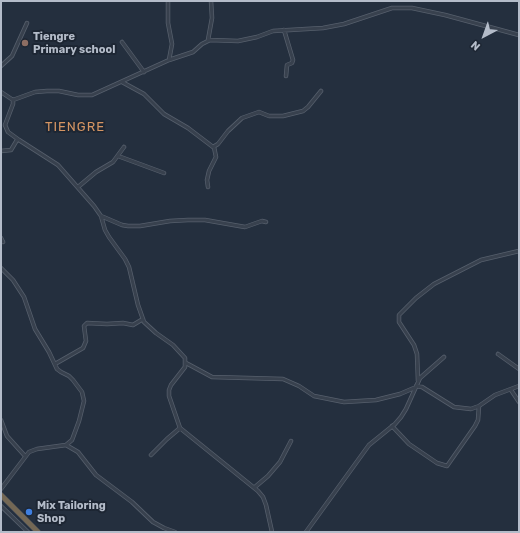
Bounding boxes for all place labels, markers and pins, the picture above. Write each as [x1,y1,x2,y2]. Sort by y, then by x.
place label: Tiengre Primary school [33,30,115,56]
marker: Tiengre Primary school [20,38,30,48]
place label: Mix Tailoring Shop [37,499,106,525]
marker: Mix Tailoring Shop [24,507,34,517]

